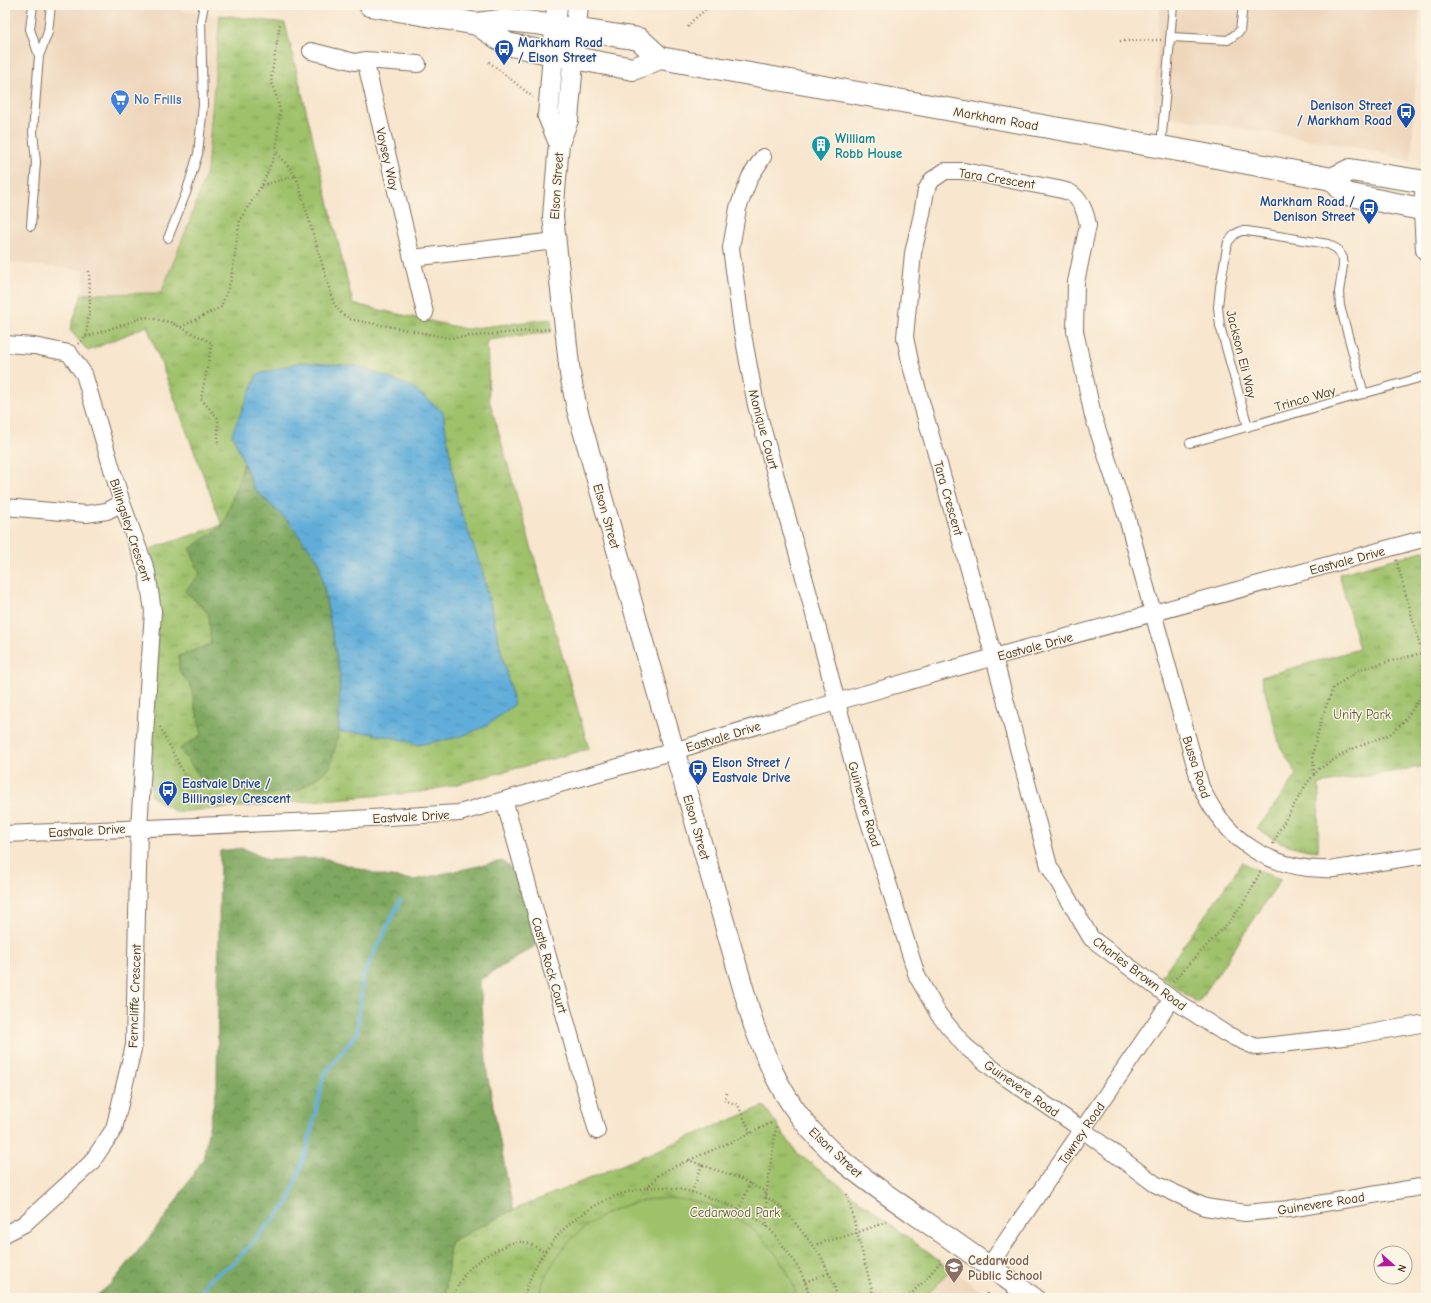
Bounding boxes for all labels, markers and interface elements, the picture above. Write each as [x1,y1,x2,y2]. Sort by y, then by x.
place label: Markham Road / Elson Street [518,35,603,65]
bus stop icon: Markham Road / Elson Street [493,38,515,66]
supermarket icon: No Frills [109,88,131,116]
place label: No Frills [134,92,182,107]
place label: Denison Street / Markham Road [1297,98,1393,128]
bus stop icon: Denison Street / Markham Road [1395,101,1417,129]
street label: Markham Road [952,104,1040,133]
street label: Voysey Way [373,126,402,192]
place label: William Robb House [835,131,903,161]
building icon: William Robb House [810,134,832,162]
street label: Elson Street [547,151,566,220]
street label: Tara Crescent [958,165,1037,192]
place label: Markham Road / Denison Street [1260,194,1356,224]
bus stop icon: Markham Road / Denison Street [1358,197,1380,225]
street label: Jackson Eli Way [1223,309,1260,400]
street label: Trinco Way [1273,383,1337,414]
street label: Monique Court [746,387,782,472]
street label: Tara Crescent [931,459,967,538]
street label: Billingsley Crescent [107,477,155,585]
street label: Elson Street [590,482,623,552]
street label: Eastvale Drive [1308,543,1387,578]
street label: Eastvale Drive [996,629,1075,664]
park label: Unity Park [1333,707,1392,722]
street label: Eastvale Drive [684,718,763,755]
street label: Bussa Road [1179,734,1214,800]
place label: Elson Street / Eastvale Drive [712,755,791,785]
bus stop icon: Elson Street / Eastvale Drive [687,758,709,786]
street label: Guinevere Road [845,760,884,849]
place label: Eastvale Drive / Billingsley Crescent [182,776,291,806]
bus stop icon: Eastvale Drive / Billingsley Crescent [157,779,179,807]
street label: Elson Street [680,793,713,863]
street label: Eastvale Drive [372,807,450,826]
street label: Eastvale Drive [48,821,126,840]
street label: Castle Rock Court [529,915,571,1016]
street label: Charles Brown Road [1090,933,1189,1013]
street label: Ferncliffe Crescent [125,942,144,1048]
street label: Guinevere Road [981,1057,1062,1120]
street label: Tawney Road [1055,1099,1108,1167]
street label: Elson Street [806,1124,866,1182]
street label: Guinevere Road [1276,1189,1366,1218]
park label: Cedarwood Park [690,1205,781,1220]
north arrow [1373,1245,1413,1285]
place label: Cedarwood Public School [968,1253,1042,1283]
school or university icon: Cedarwood Public School [943,1256,965,1284]
text: N [1395,1263,1409,1274]

